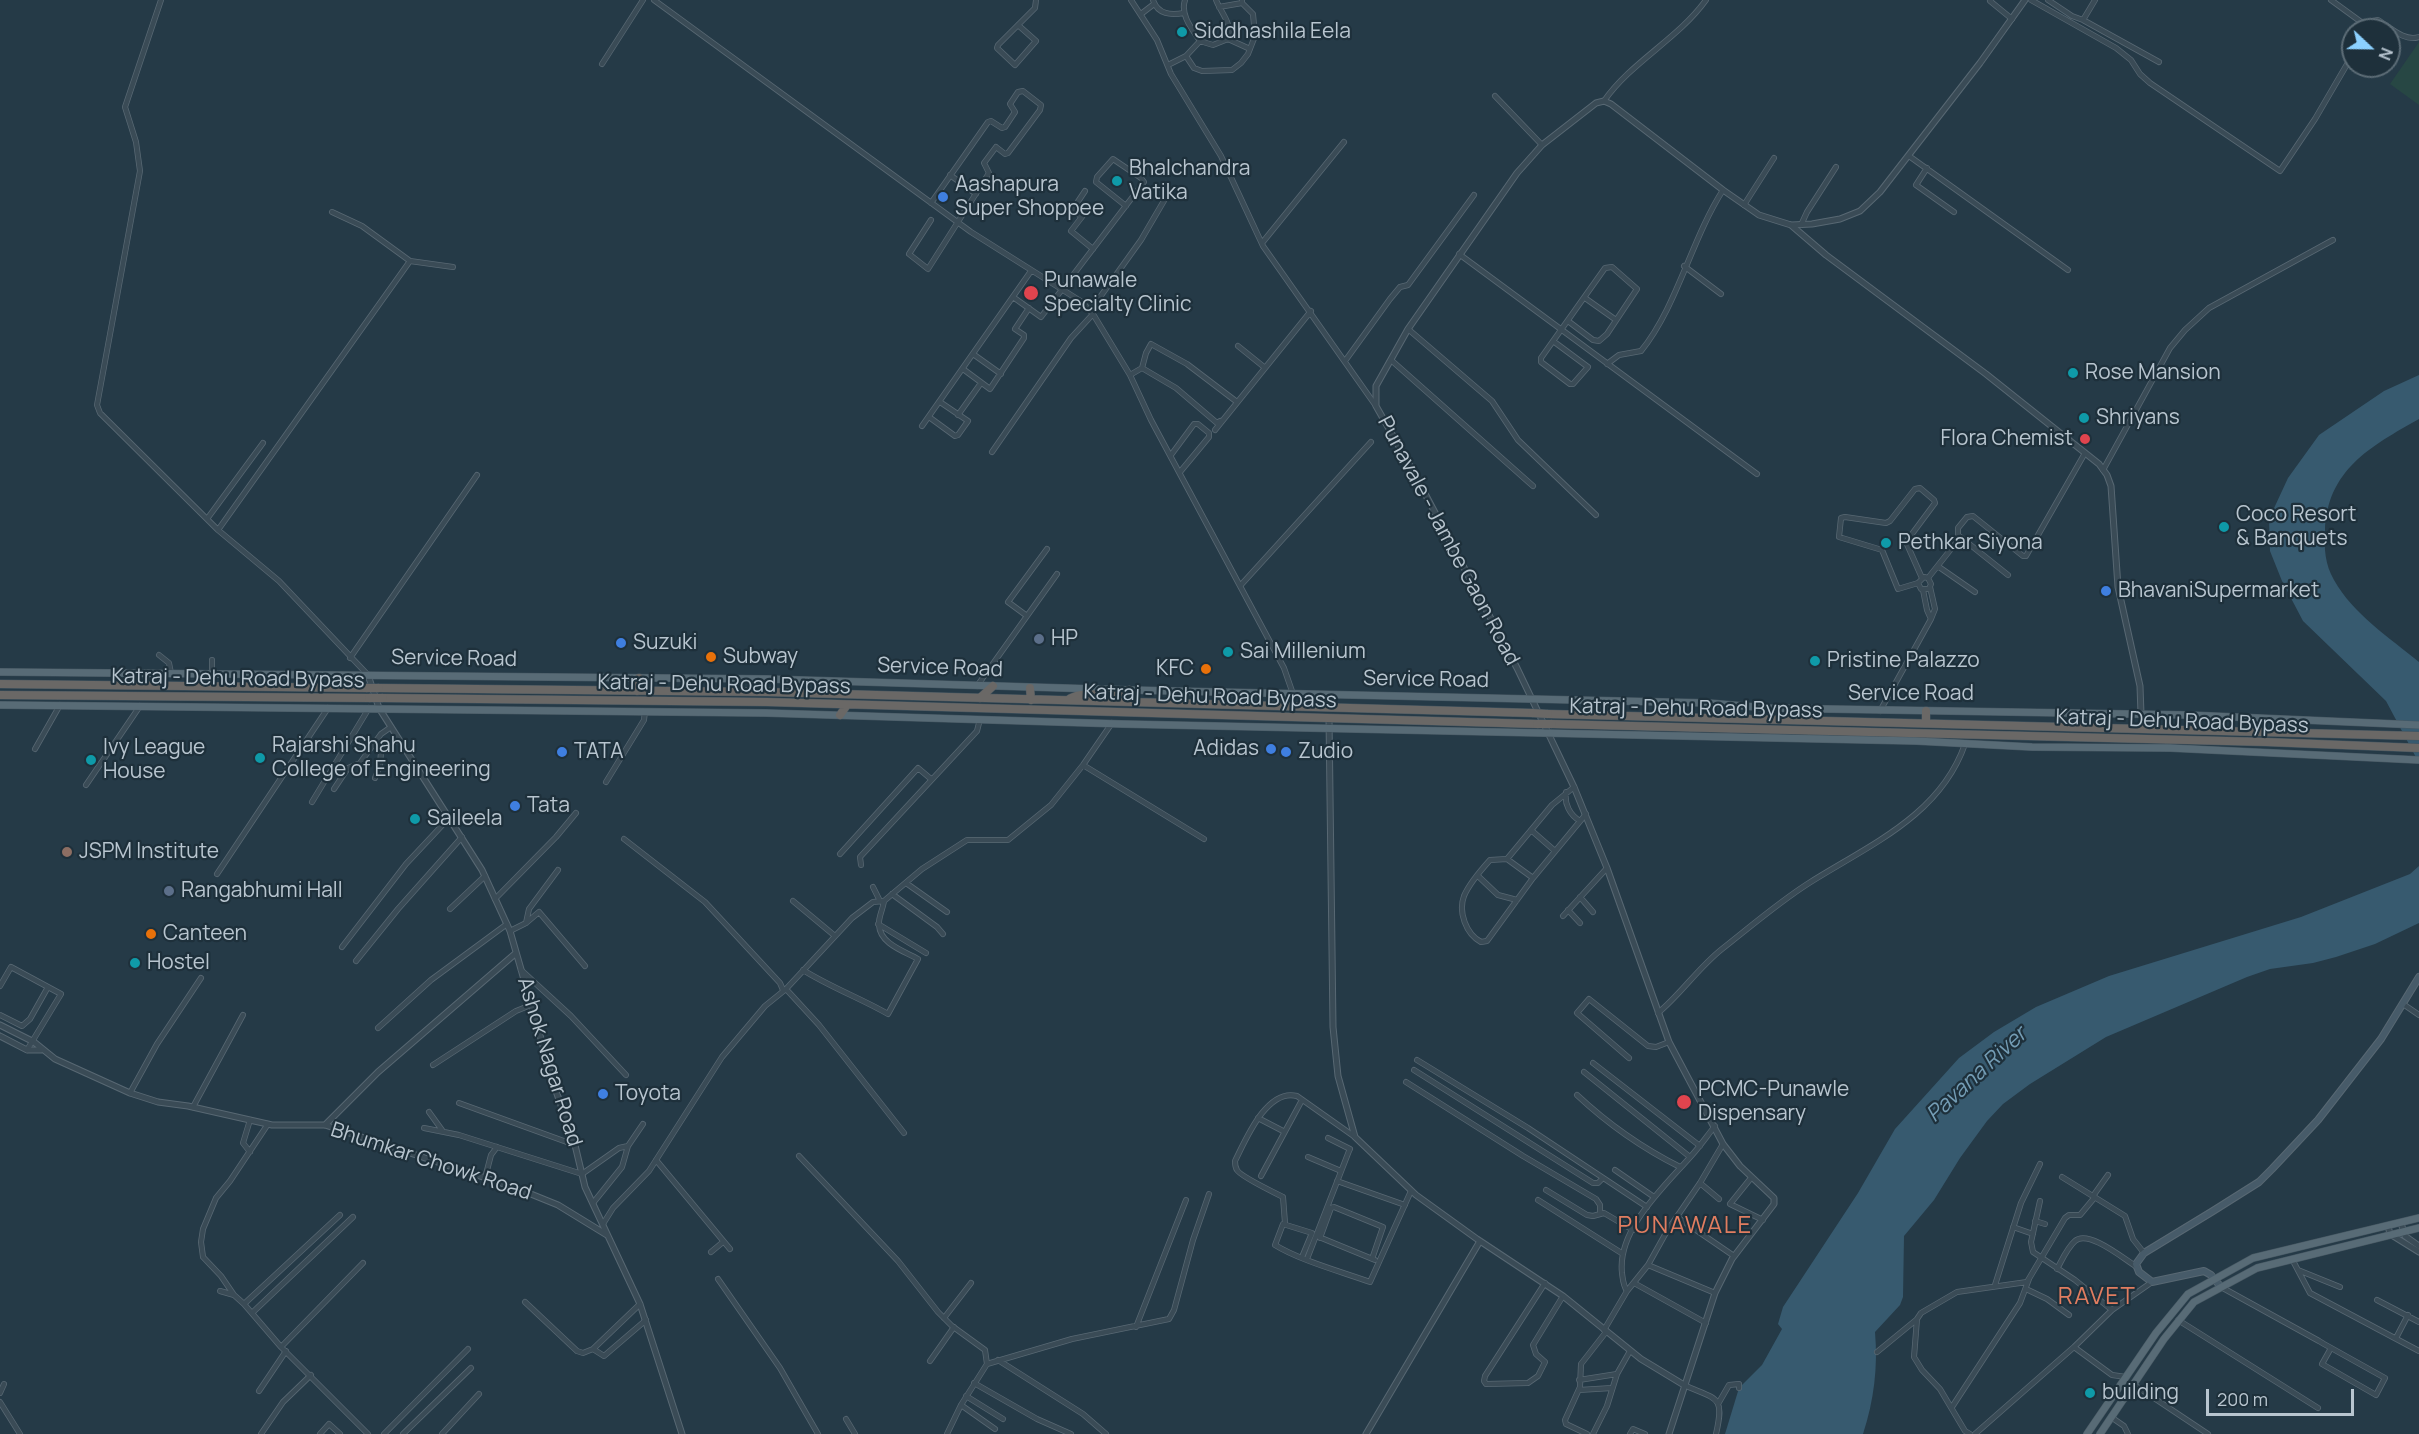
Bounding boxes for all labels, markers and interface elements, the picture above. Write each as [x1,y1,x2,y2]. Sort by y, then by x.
north arrow [2341,18,2401,78]
place label: Siddhashila Eela [1194,19,1351,45]
marker: Siddhashila Eela [1175,25,1189,39]
text: N [2373,45,2398,63]
place label: Bhalchandra Vatika [1129,156,1250,206]
place label: Aashapura Super Shoppee [955,172,1104,222]
marker: Bhalchandra Vatika [1110,174,1124,188]
marker: Aashapura Super Shoppee [936,190,950,204]
place label: Punawale Specialty Clinic [1044,268,1192,318]
marker: Punawale Specialty Clinic [1022,284,1040,302]
place label: Rose Mansion [2085,360,2221,386]
marker: Rose Mansion [2066,366,2080,380]
place label: Shriyans [2096,405,2180,431]
marker: Shriyans [2077,411,2091,425]
street label: Punavale - Jambe Gaon Road [1372,412,1524,670]
place label: Flora Chemist [1940,426,2073,452]
marker: Flora Chemist [2078,432,2092,446]
place label: Coco Resort & Banquets [2236,502,2356,552]
marker: Coco Resort & Banquets [2217,520,2231,534]
place label: Pethkar Siyona [1898,530,2043,556]
marker: Pethkar Siyona [1879,536,1893,550]
place label: BhavaniSupermarket [2118,578,2319,604]
marker: BhavaniSupermarket [2099,584,2113,598]
place label: HP [1051,626,1078,652]
place label: Suzuki [633,630,697,656]
marker: HP [1032,632,1046,646]
marker: Suzuki [614,636,628,650]
place label: Sai Millenium [1240,639,1366,665]
place label: Subway [723,644,798,670]
street label: Service Road [391,645,517,673]
marker: Sai Millenium [1221,645,1235,659]
place label: Pristine Palazzo [1827,648,1980,674]
marker: Subway [704,650,718,664]
street label: Service Road [877,653,1003,683]
marker: Pristine Palazzo [1808,654,1822,668]
place label: KFC [1156,656,1194,682]
marker: KFC [1199,662,1213,676]
street label: Katraj - Dehu Road Bypass [111,664,365,694]
street label: Service Road [1363,666,1489,694]
street label: Katraj - Dehu Road Bypass [597,670,851,700]
street label: Katraj - Dehu Road Bypass [1083,680,1337,714]
street label: Service Road [1848,681,1974,707]
street label: Katraj - Dehu Road Bypass [1569,694,1823,724]
street label: Katraj - Dehu Road Bypass [2055,705,2309,739]
place label: Rajarshi Shahu College of Engineering [272,733,491,783]
place label: Ivy League House [103,735,205,785]
place label: Adidas [1193,736,1259,762]
place label: TATA [574,739,624,765]
place label: Zudio [1298,739,1353,765]
marker: Adidas [1264,742,1278,756]
marker: TATA [555,745,569,759]
marker: Zudio [1279,745,1293,759]
marker: Rajarshi Shahu College of Engineering [253,751,267,765]
marker: Ivy League House [84,753,98,767]
place label: Tata [527,793,570,819]
marker: Tata [508,799,522,813]
place label: Saileela [427,806,503,832]
marker: Saileela [408,812,422,826]
place label: JSPM Institute [79,839,219,865]
marker: JSPM Institute [60,845,74,859]
place label: Rangabhumi Hall [181,878,343,904]
marker: Rangabhumi Hall [162,884,176,898]
place label: Canteen [163,921,247,947]
marker: Canteen [144,927,158,941]
place label: Hostel [147,950,210,976]
marker: Hostel [128,956,142,970]
street label: Ashok Nagar Road [511,974,587,1150]
water label: Pavana River [1921,1022,2033,1128]
place label: PCMC-Punawle Dispensary [1698,1077,1849,1127]
place label: Toyota [615,1081,681,1107]
marker: Toyota [596,1087,610,1101]
marker: PCMC-Punawle Dispensary [1675,1093,1693,1111]
street label: Bhumkar Chowk Road [327,1118,535,1206]
district label: PUNAWALE [1617,1212,1753,1240]
district label: RAVET [2058,1283,2136,1311]
scale bar [2209,1377,2358,1415]
place label: building [2102,1380,2179,1406]
marker: building [2083,1386,2097,1400]
text: 200 m [2217,1387,2268,1411]

